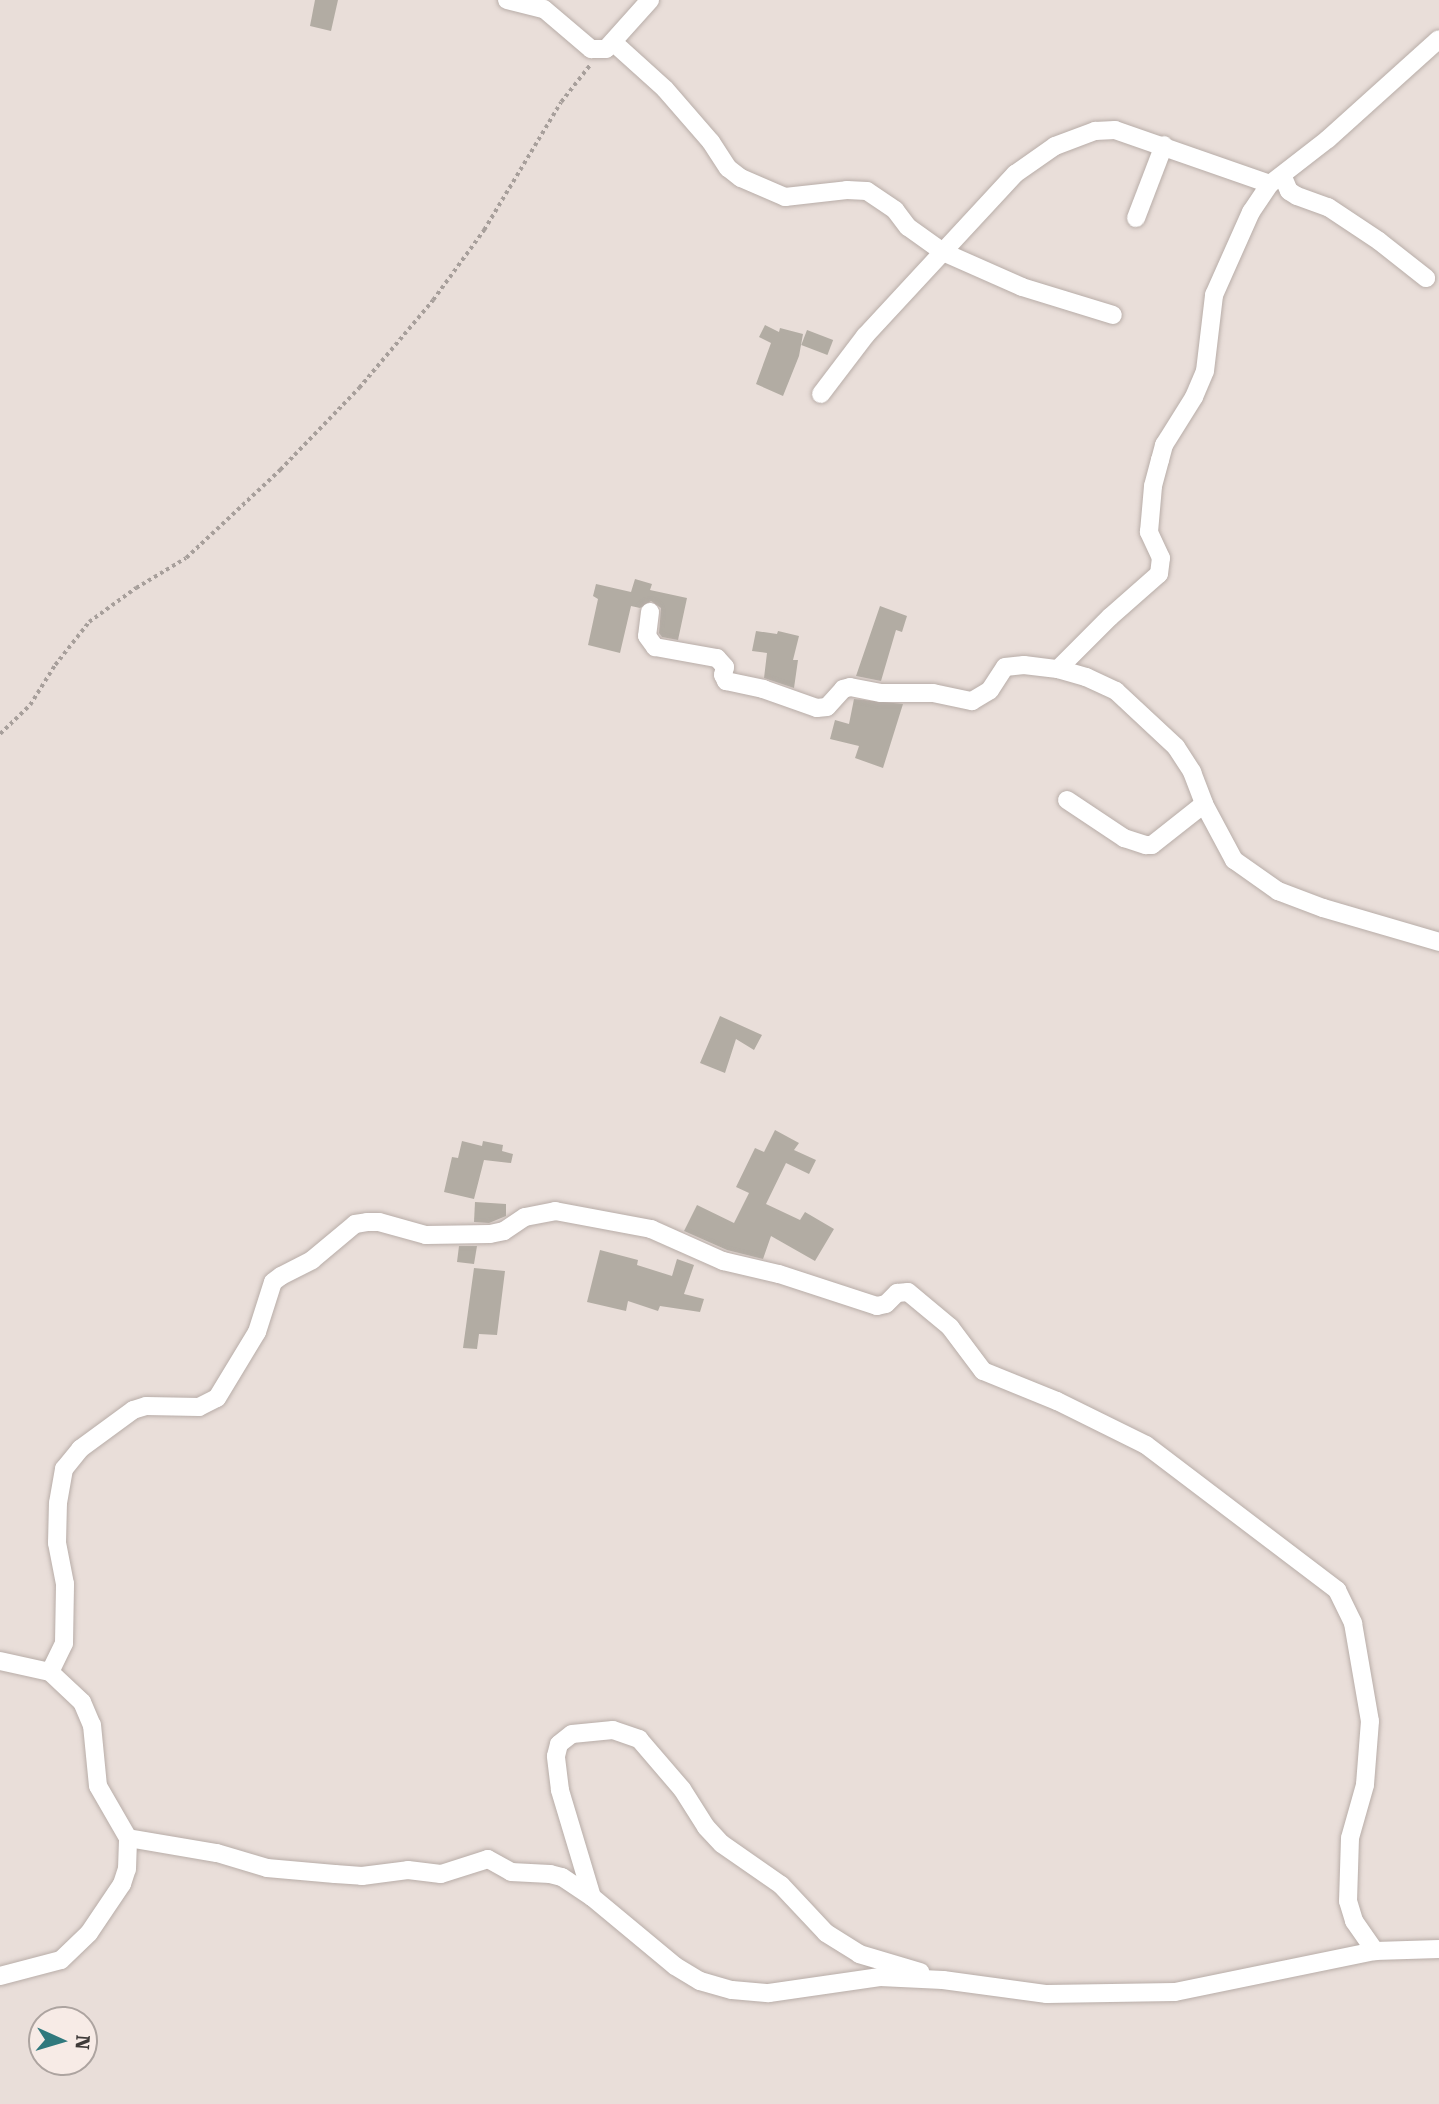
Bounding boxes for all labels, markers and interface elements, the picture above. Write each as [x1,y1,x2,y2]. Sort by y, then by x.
north arrow [28,2006,98,2076]
text: N [70,2034,94,2050]

